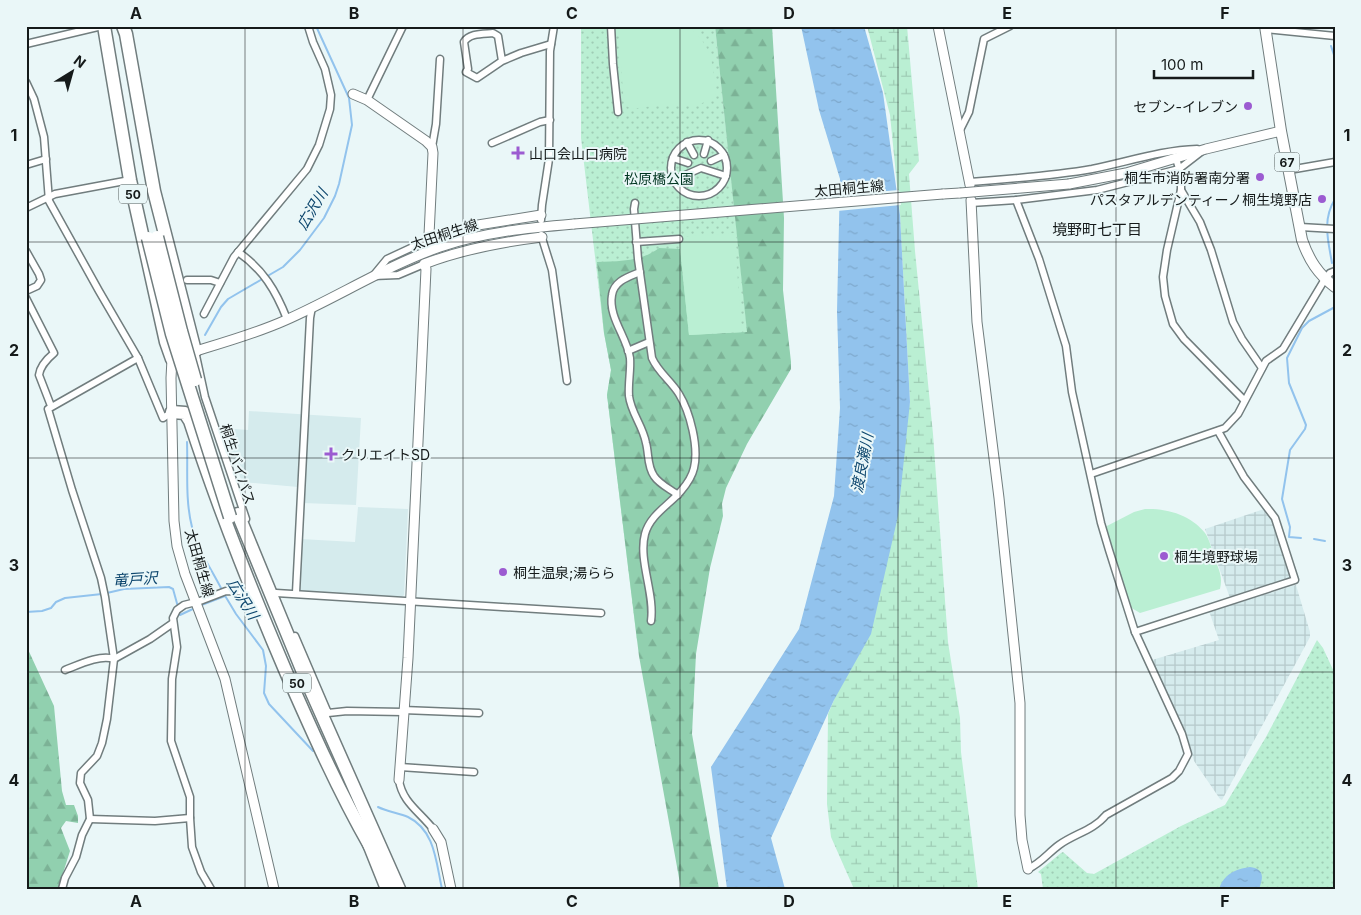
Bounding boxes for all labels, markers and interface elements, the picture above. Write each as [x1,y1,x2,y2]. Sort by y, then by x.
text: A [130,3,142,23]
text: B [349,3,359,23]
text: C [566,3,578,23]
text: D [783,3,795,23]
text: E [1002,3,1012,23]
text: F [1220,3,1230,23]
north arrow [48,48,98,98]
scale bar [1154,48,1252,80]
text: N [71,51,90,71]
text: 100 m [1161,55,1203,74]
place label: セブン-イレブン [1134,98,1238,115]
marker: セブン-イレブン [1242,100,1254,112]
text: 1 [11,125,17,145]
text: 1 [1344,125,1350,145]
place label: 山口会山口病院 [529,145,627,162]
marker: 山口会山口病院 [511,146,525,160]
road number: 67 [1274,152,1300,172]
place label: 桐生市消防署南分署 [1124,169,1250,186]
park label: 松原橋公園 [624,170,694,187]
marker: 桐生市消防署南分署 [1254,171,1266,183]
street label: 太田桐生線 [813,176,885,200]
water label: 広沢川 [292,183,333,233]
road number: 50 [119,184,147,203]
place label: パスタアルデンティーノ桐生境野店 [1090,191,1312,208]
marker: パスタアルデンティーノ桐生境野店 [1316,193,1328,205]
street label: 太田桐生線 [408,215,480,253]
district label: 境野町七丁目 [1052,220,1142,239]
text: 2 [9,340,19,360]
text: 2 [1342,340,1352,360]
street label: 桐生バイパス [217,422,259,506]
water label: 渡良瀬川 [847,430,877,494]
place label: クリエイトSD [341,446,430,463]
marker: クリエイトSD [325,448,337,460]
street label: 太田桐生線 [182,527,218,599]
place label: 桐生境野球場 [1174,548,1258,565]
marker: 桐生境野球場 [1158,550,1170,562]
text: 3 [9,555,19,575]
text: 3 [1342,555,1352,575]
place label: 桐生温泉;湯らら [513,564,615,581]
marker: 桐生温泉;湯らら [497,566,509,578]
water label: 竜戸沢 [112,568,160,590]
water label: 広沢川 [223,575,264,625]
road number: 50 [283,674,311,692]
text: 4 [9,770,20,790]
text: 4 [1342,770,1353,790]
text: A [130,891,142,911]
text: B [349,891,359,911]
text: C [566,891,578,911]
text: D [783,891,795,911]
text: E [1002,891,1012,911]
text: F [1220,891,1230,911]

